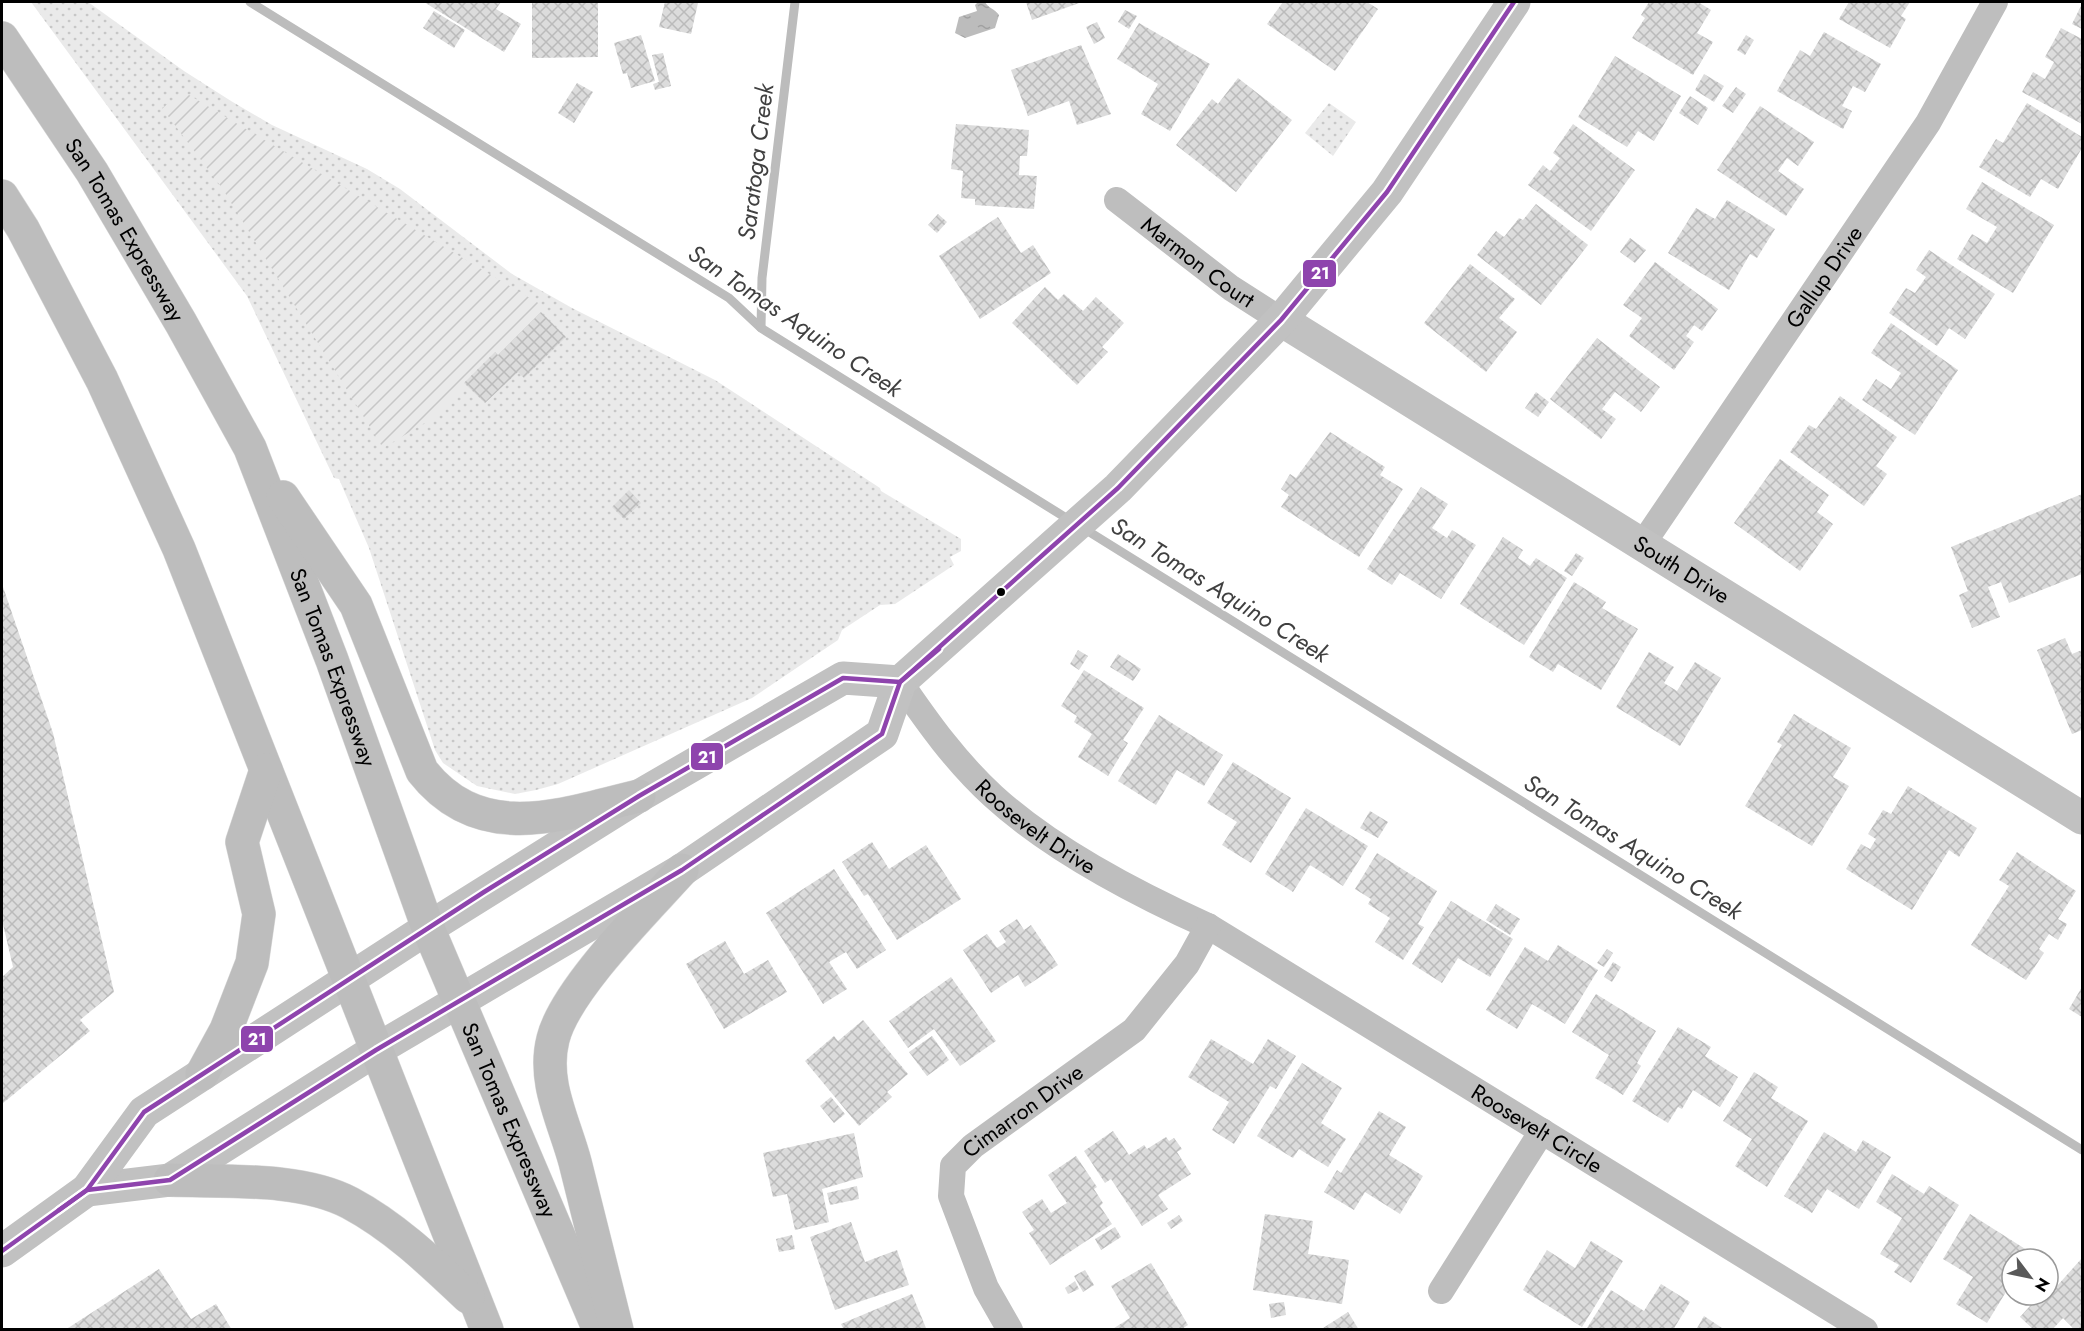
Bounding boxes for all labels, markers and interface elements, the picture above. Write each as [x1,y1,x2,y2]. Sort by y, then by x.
water label: Saratoga Creek [729,80,783,242]
street label: San Tomas Expressway [57,131,193,328]
street label: Marmon Court [1135,208,1262,316]
street label: Gallup Drive [1778,219,1870,334]
water label: San Tomas Aquino Creek [681,236,911,406]
line badge: 21 [1302,259,1337,288]
text: 21 [1311,262,1329,285]
water label: San Tomas Aquino Creek [1104,508,1338,672]
street label: South Drive [1628,527,1736,611]
street label: San Tomas Expressway [282,563,385,771]
unlabelled marker [995,586,1007,598]
line badge: 21 [690,742,724,771]
text: 21 [698,746,716,769]
water label: San Tomas Aquino Creek [1517,765,1751,929]
street label: Roosevelt Drive [968,771,1102,882]
street label: San Tomas Expressway [454,1017,565,1223]
line badge: 21 [240,1025,274,1053]
text: 21 [248,1028,266,1051]
street label: Cimarron Drive [954,1056,1090,1165]
street label: Roosevelt Circle [1465,1076,1609,1181]
north arrow [2000,1247,2060,1307]
text: N [2029,1273,2055,1296]

